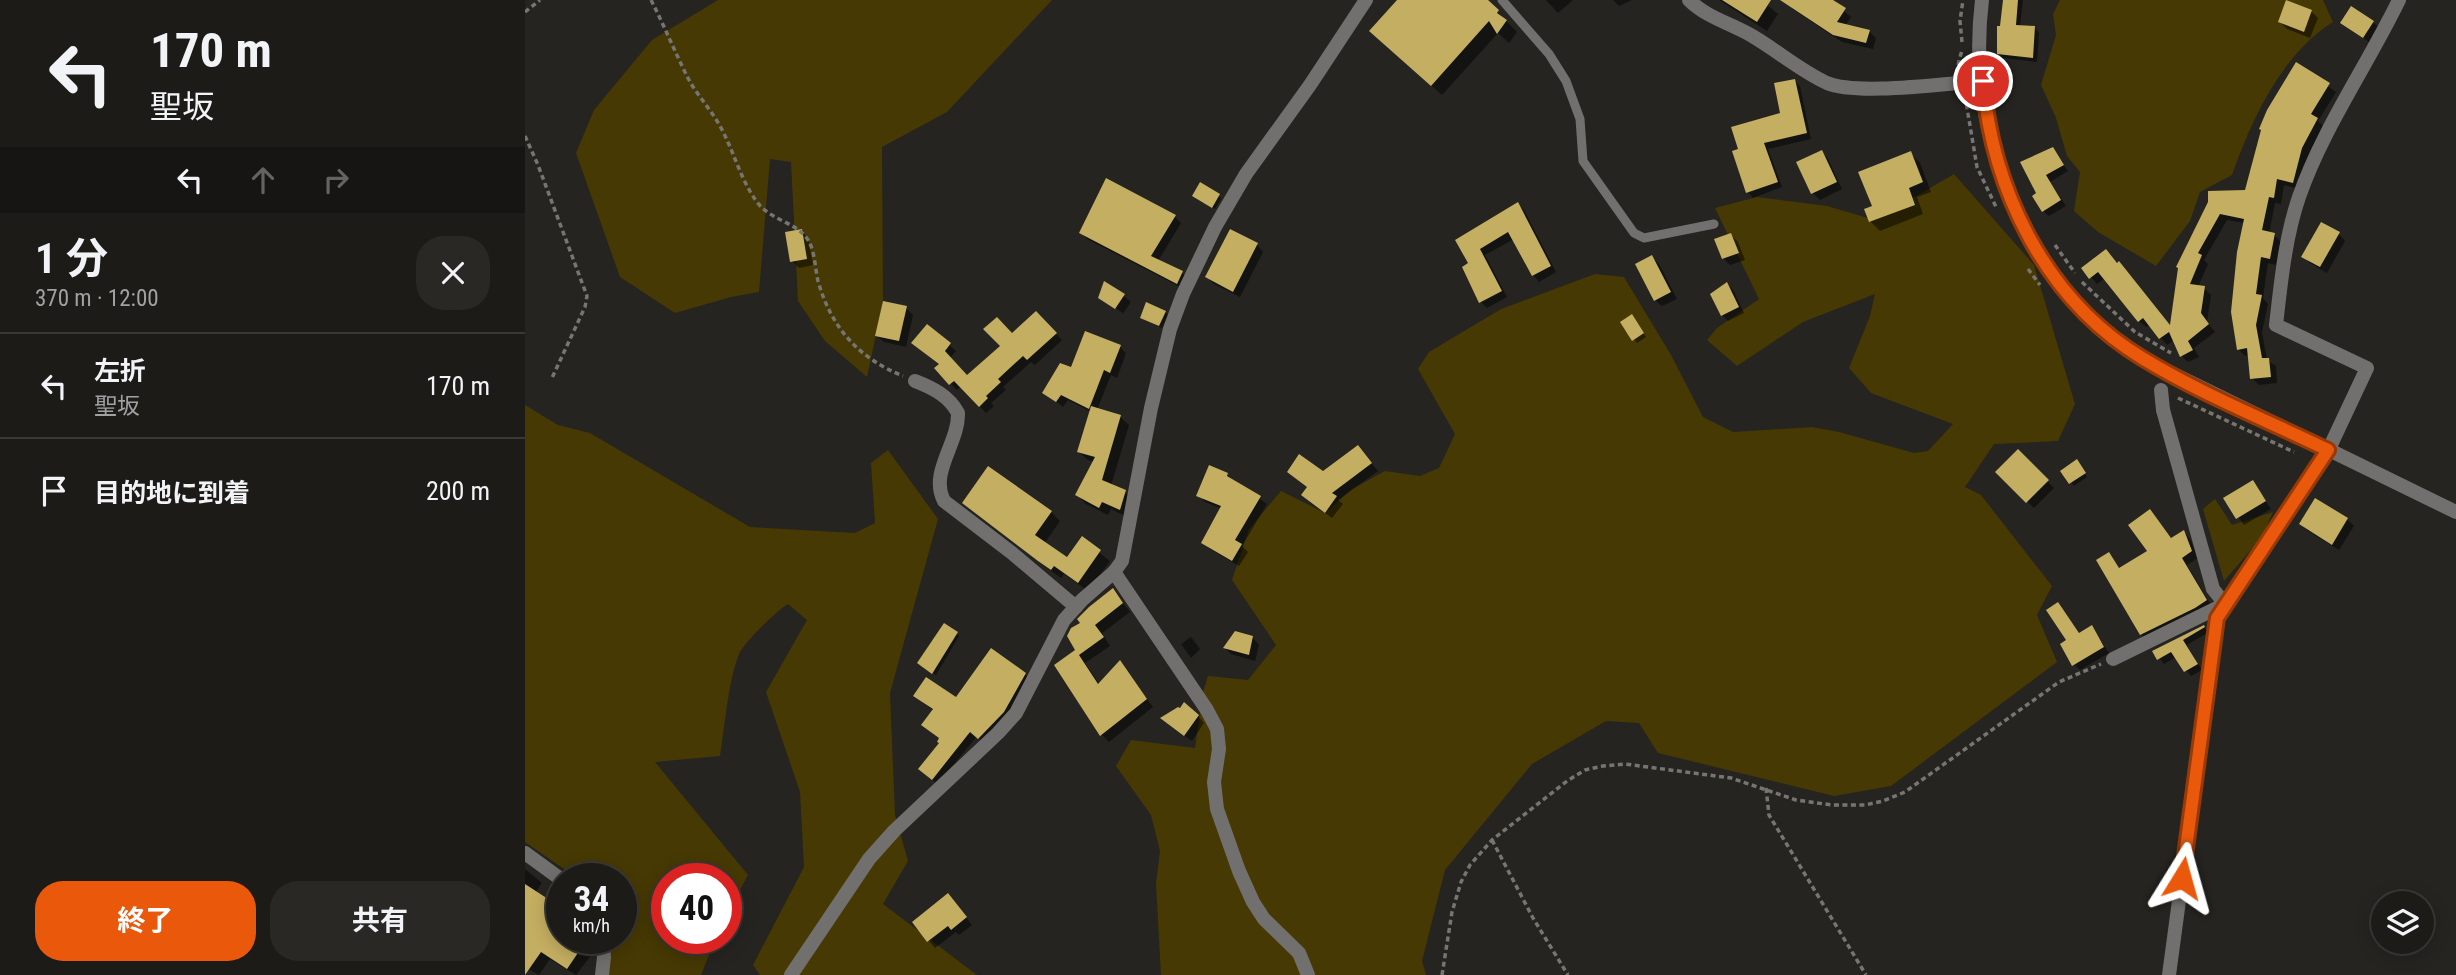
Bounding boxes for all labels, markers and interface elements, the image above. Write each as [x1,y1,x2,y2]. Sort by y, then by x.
text: 170 m [150,22,272,79]
icon: left [35,28,126,119]
pin [1953,51,2013,111]
icon: arrive [1964,62,2002,100]
text: 聖坂 [150,88,214,126]
icon: left [171,161,209,199]
icon: ahead [244,161,282,199]
icon: right [317,161,355,199]
text: 1 分 [35,234,108,283]
button: close [416,236,490,310]
text: 370 m · 12:00 [35,285,159,312]
text: 左折 [94,356,146,386]
icon: left [35,367,73,405]
text: 170 m [426,371,490,401]
text: 聖坂 [94,393,140,420]
icon: arrive [35,472,73,510]
text: 200 m [426,476,490,506]
text: 目的地に到着 [94,478,250,508]
position arrow [2145,841,2219,915]
speed limit sign: 40 [651,863,742,954]
text: 34 [574,879,609,920]
button: 終了 [35,881,256,961]
button: 共有 [270,881,490,961]
map controls [2371,891,2434,954]
button: layers [2371,891,2434,954]
text: km/h [573,915,610,936]

